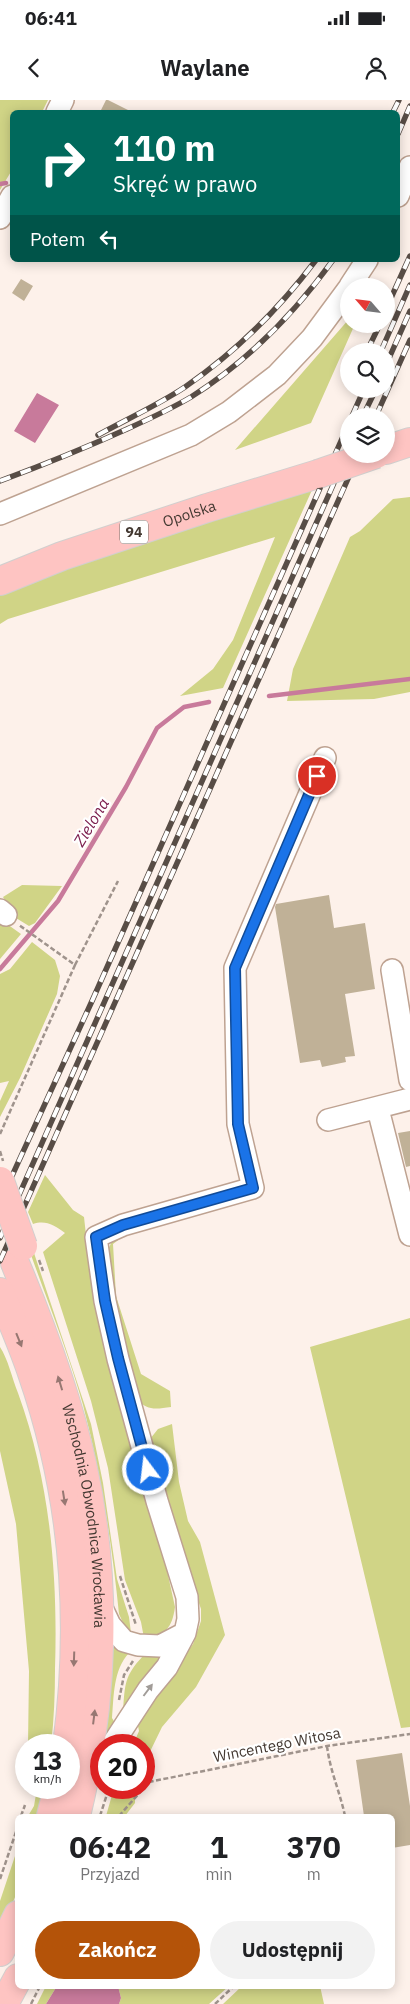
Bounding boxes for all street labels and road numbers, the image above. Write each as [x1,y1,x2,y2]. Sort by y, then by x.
street label: Opolska [160,496,218,531]
road number: 94 [120,521,148,544]
street label: Wschodnia Obwodnica Wrocławia [58,1402,109,1628]
street label: Wincentego Witosa [212,1723,342,1766]

